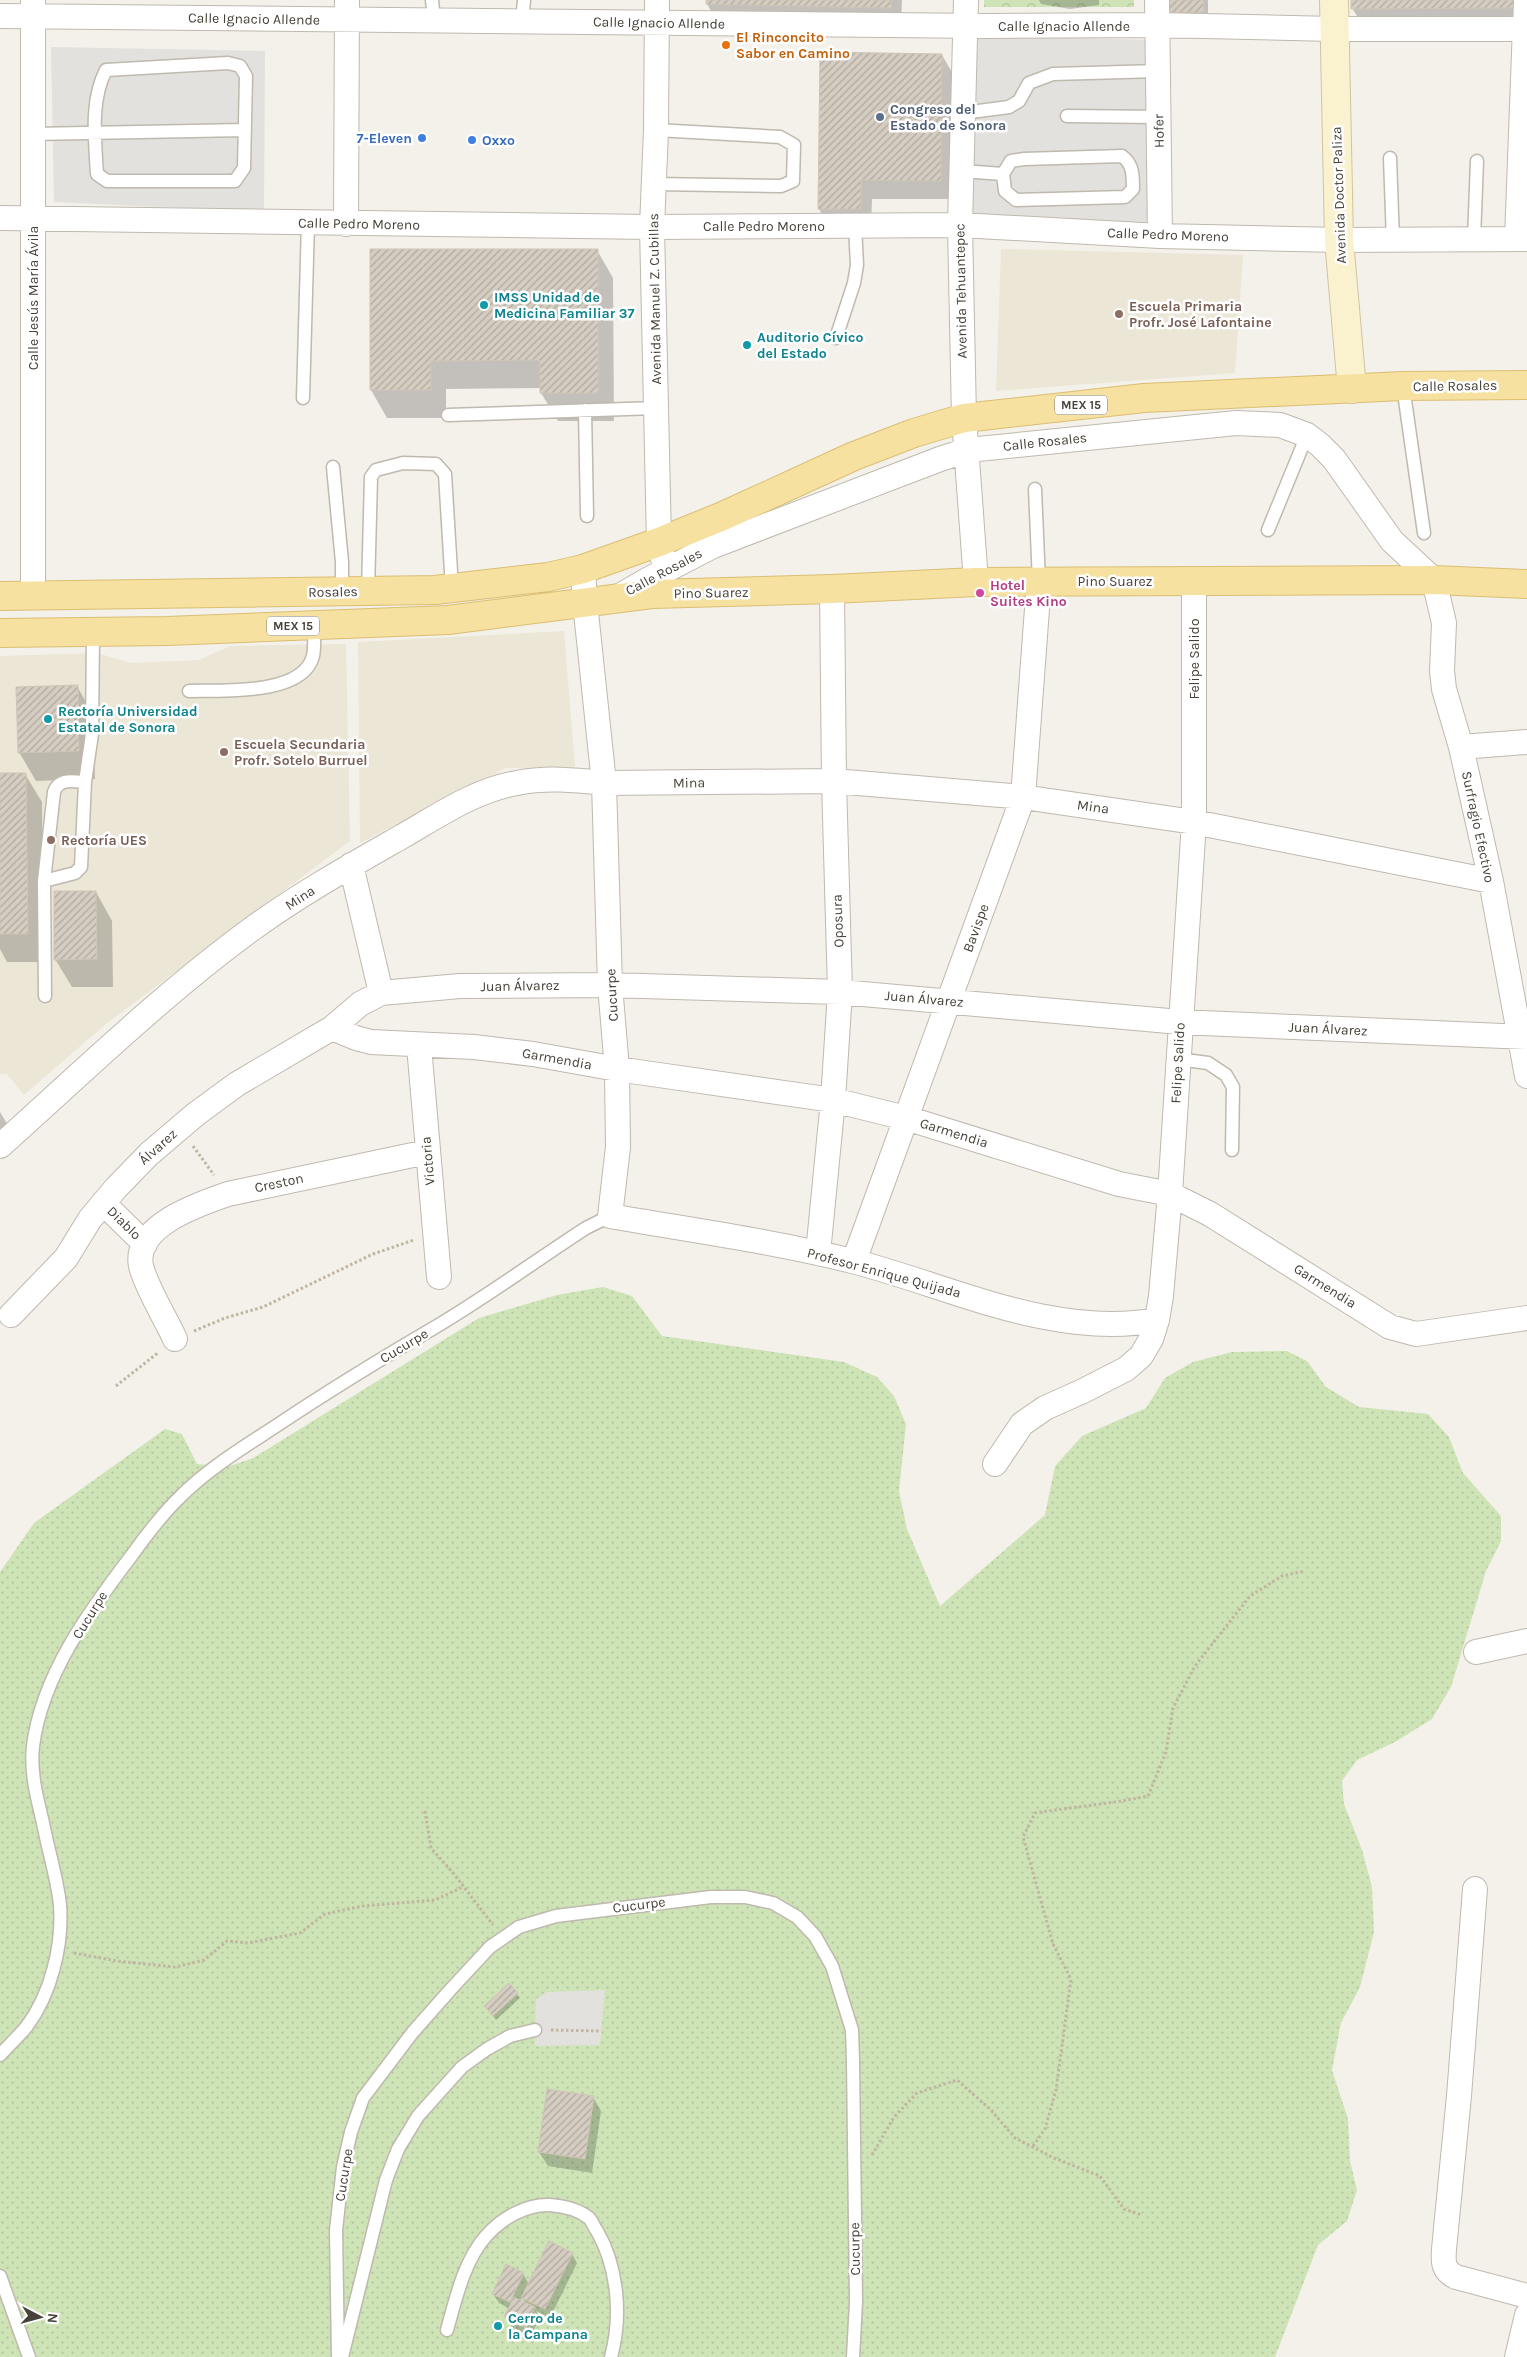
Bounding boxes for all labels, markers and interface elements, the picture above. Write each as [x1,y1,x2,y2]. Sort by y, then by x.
street label: Calle Ignacio Allende [188,9,320,29]
street label: Calle Ignacio Allende [593,13,725,33]
street label: Calle Ignacio Allende [998,18,1130,35]
place label: El Rinconcito Sabor en Camino [736,29,850,62]
marker: El Rinconcito Sabor en Camino [720,39,732,51]
place label: Congreso del Estado de Sonora [890,101,1006,134]
marker: Congreso del Estado de Sonora [874,111,886,123]
street label: Hofer [1150,113,1168,148]
street label: Avenida Doctor Paliza [1328,126,1350,264]
place label: 7-Eleven [357,130,412,147]
marker: 7-Eleven [416,132,428,144]
place label: Oxxo [482,132,515,149]
marker: Oxxo [466,134,478,146]
street label: Avenida Manuel Z. Cubillas [645,213,665,385]
street label: Calle Pedro Moreno [298,214,420,234]
street label: Calle Pedro Moreno [703,218,825,235]
street label: Avenida Tehuantepec [951,223,971,359]
street label: Calle Pedro Moreno [1107,224,1229,246]
street label: Calle Jesús María Ávila [24,226,42,370]
place label: IMSS Unidad de Medicina Familiar 37 [494,289,634,322]
place label: Escuela Primaria Profr. José Lafontaine [1129,298,1272,331]
marker: IMSS Unidad de Medicina Familiar 37 [478,299,490,311]
marker: Escuela Primaria Profr. José Lafontaine [1113,308,1125,320]
place label: Auditorio Cívico del Estado [757,329,863,362]
marker: Auditorio Cívico del Estado [741,339,753,351]
street label: Calle Rosales [1413,377,1497,395]
road number: MEX 15 [1055,396,1107,414]
street label: Calle Rosales [1002,429,1088,455]
street label: Calle Rosales [623,545,705,599]
street label: Pino Suarez [1078,573,1152,590]
place label: Hotel Suites Kino [990,577,1067,610]
street label: Rosales [308,583,358,601]
street label: Pino Suarez [673,584,749,602]
marker: Hotel Suites Kino [974,587,986,599]
road number: MEX 15 [267,616,319,636]
street label: Felipe Salido [1186,618,1203,700]
place label: Rectoría Universidad Estatal de Sonora [58,703,198,736]
marker: Rectoría Universidad Estatal de Sonora [42,713,54,725]
place label: Escuela Secundaria Profr. Sotelo Burruel [234,736,368,769]
marker: Escuela Secundaria Profr. Sotelo Burruel [218,746,230,758]
street label: Surfragio Efectivo [1458,770,1498,884]
street label: Mina [673,774,705,792]
street label: Mina [1076,796,1110,818]
place label: Rectoría UES [61,832,147,849]
marker: Rectoría UES [45,834,57,846]
street label: Mina [282,882,318,914]
street label: Oposura [829,894,847,948]
street label: Bavispe [959,901,993,955]
street label: Cucurpe [602,968,622,1022]
street label: Juan Álvarez [480,976,560,995]
street label: Juan Álvarez [884,986,964,1011]
street label: Juan Álvarez [1288,1017,1368,1040]
street label: Felipe Salido [1167,1022,1189,1104]
street label: Garmendia [521,1044,593,1074]
street label: Garmendia [918,1115,990,1151]
street label: Álvarez [135,1125,181,1169]
street label: Victoria [417,1136,439,1186]
street label: Creston [253,1170,305,1196]
street label: Diablo [103,1203,145,1243]
street label: Profesor Enrique Quijada [805,1244,963,1302]
street label: Garmendia [1291,1260,1359,1312]
street label: Cucurpe [377,1325,431,1367]
street label: Cucurpe [69,1588,111,1642]
street label: Cucurpe [612,1893,666,1917]
street label: Cucurpe [331,2147,357,2203]
street label: Cucurpe [846,2222,864,2276]
north arrow [15,2292,65,2342]
place label: Cerro de la Campana [508,2310,588,2343]
text: N [43,2312,61,2324]
marker: Cerro de la Campana [492,2320,504,2332]

